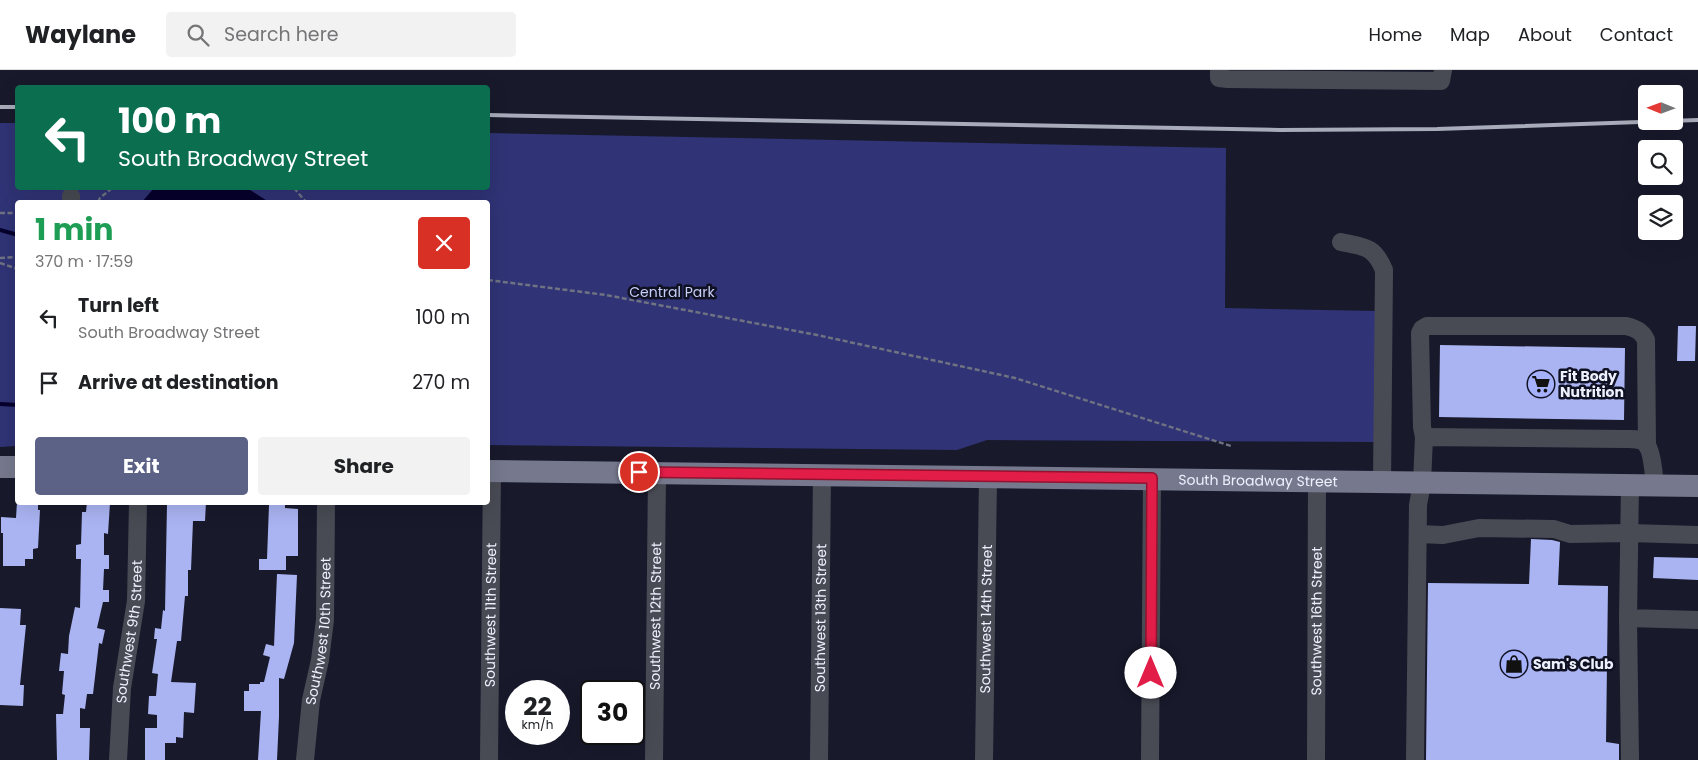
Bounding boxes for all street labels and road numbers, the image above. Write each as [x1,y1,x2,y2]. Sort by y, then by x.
street label: South Broadway Street [1178,470,1338,492]
street label: Southwest 12th Street [645,542,666,690]
street label: Southwest 11th Street [480,543,501,687]
street label: Southwest 13th Street [810,544,831,692]
street label: Southwest 14th Street [975,545,997,694]
street label: Southwest 16th Street [1306,547,1327,695]
street label: Southwest 10th Street [301,557,336,706]
street label: Southwest 9th Street [111,560,147,704]

